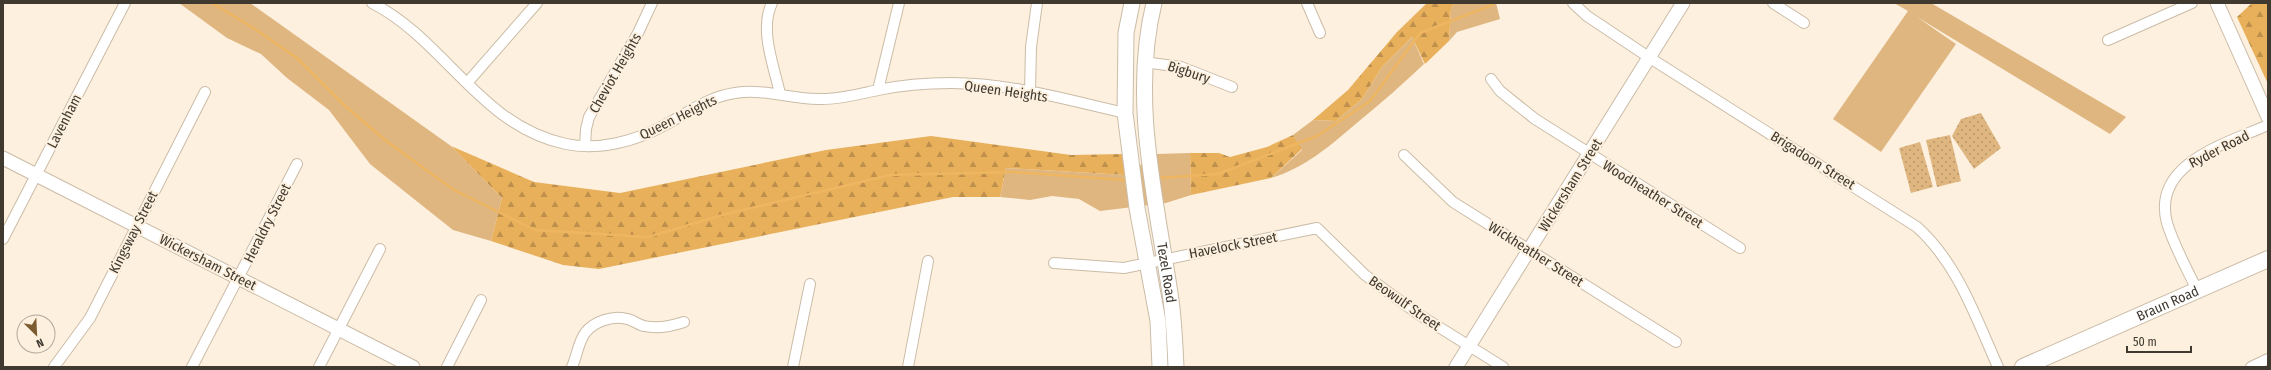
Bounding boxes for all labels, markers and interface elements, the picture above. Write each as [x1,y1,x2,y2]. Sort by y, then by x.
street label: Cheviot Heights [586,30,645,116]
street label: Bigbury [1165,58,1213,88]
street label: Queen Heights [963,77,1049,106]
street label: Lavenham [44,91,85,151]
street label: Queen Heights [637,91,720,144]
street label: Ryder Road [2186,127,2252,172]
street label: Brigadoon Street [1767,128,1859,193]
street label: Wickersham Street [1535,135,1606,235]
street label: Woodheather Street [1599,157,1706,232]
street label: Heraldry Street [240,180,295,266]
street label: Kingsway Street [105,188,162,276]
street label: Wickheather Street [1485,218,1587,291]
street label: Havelock Street [1188,229,1279,262]
street label: Wickersham Street [156,231,260,294]
street label: Tezel Road [1153,241,1179,304]
street label: Beowulf Street [1365,272,1444,335]
street label: Braun Road [2134,283,2201,325]
north arrow [16,314,56,354]
scale bar [2127,328,2191,354]
text: N [34,335,46,350]
text: 50 m [2133,335,2157,349]

